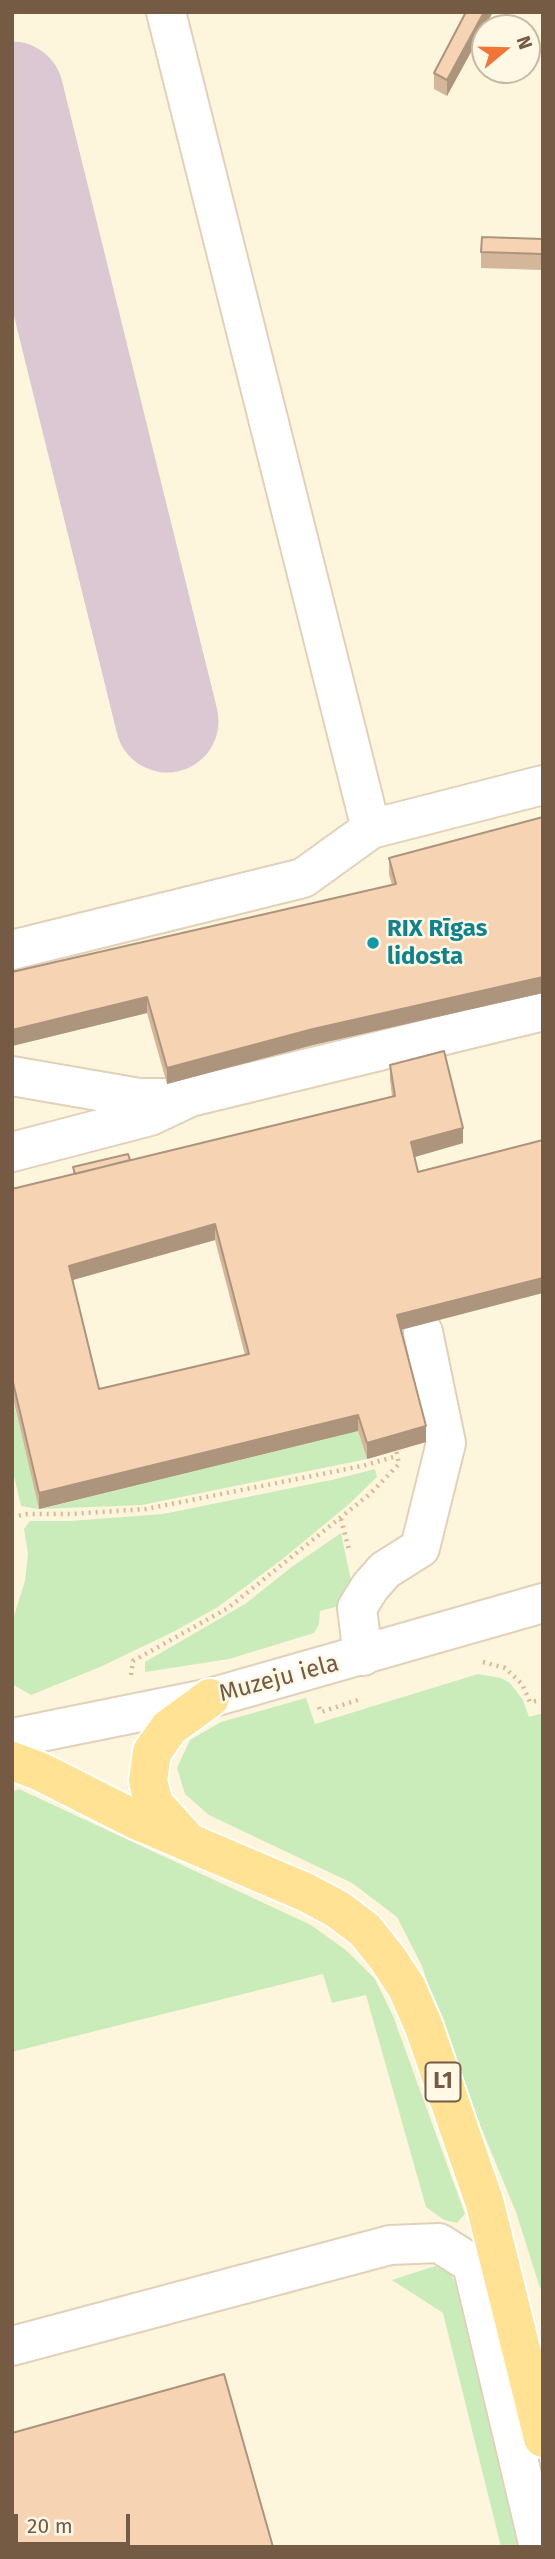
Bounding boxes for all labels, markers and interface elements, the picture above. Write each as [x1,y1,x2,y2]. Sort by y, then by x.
north arrow [471,14,541,84]
text: N [512,33,537,52]
place label: RIX Rīgas lidosta [387,915,487,971]
marker: RIX Rīgas lidosta [365,935,381,951]
street label: Muzeju iela [216,1649,342,1709]
road number: L1 [426,2062,460,2102]
scale bar [18,2500,133,2544]
text: 20 m [27,2513,73,2539]

